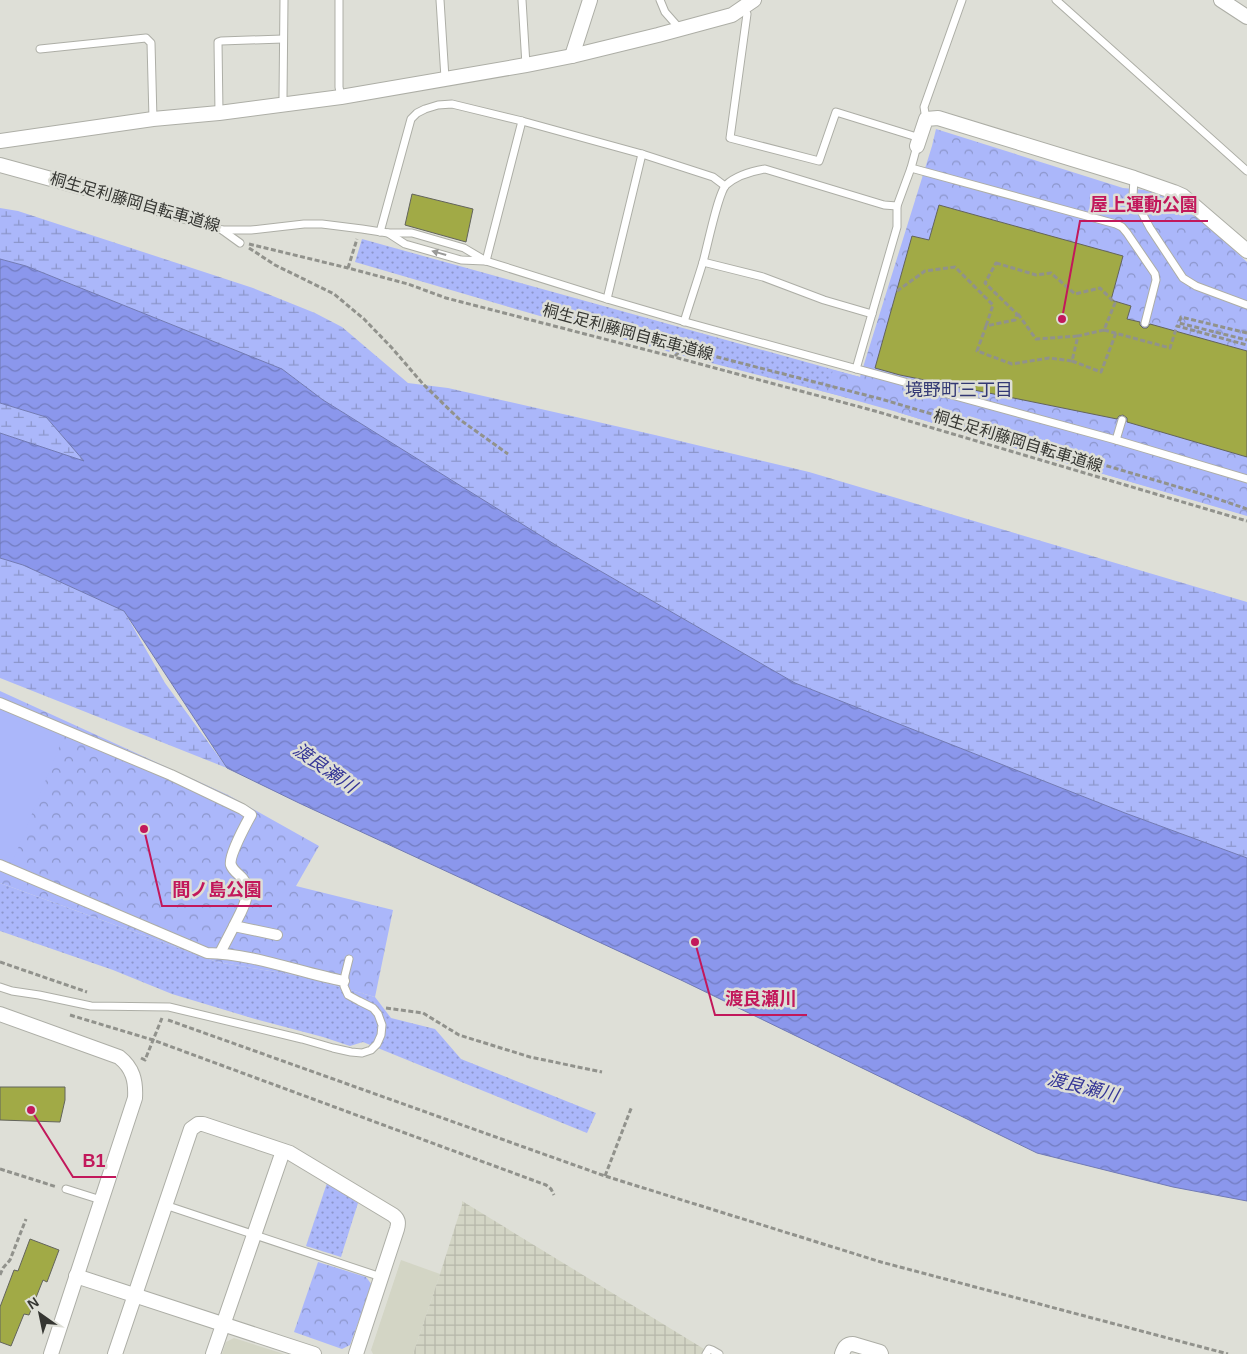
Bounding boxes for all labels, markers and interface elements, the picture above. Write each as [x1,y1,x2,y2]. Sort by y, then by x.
street label: 桐生足利藤岡自転車道線 [48,170,222,234]
callout: 屋上運動公園 [1080,188,1208,221]
text: 屋上運動公園 [1090,195,1198,215]
one-way arrow [431,249,446,257]
street label: 桐生足利藤岡自転車道線 [541,301,715,363]
district label: 境野町三丁目 [905,380,1013,400]
street label: 桐生足利藤岡自転車道線 [931,407,1105,475]
water label: 渡良瀬川 [290,739,362,798]
callout: 間ノ島公園 [162,873,272,906]
text: 間ノ島公園 [172,880,262,900]
callout: 渡良瀬川 [715,982,807,1015]
text: 渡良瀬川 [725,989,797,1009]
water label: 渡良瀬川 [1046,1069,1122,1106]
callout: B1 [73,1144,116,1177]
text: B1 [82,1151,106,1171]
north arrow [15,1289,65,1339]
text: N [24,1294,42,1313]

